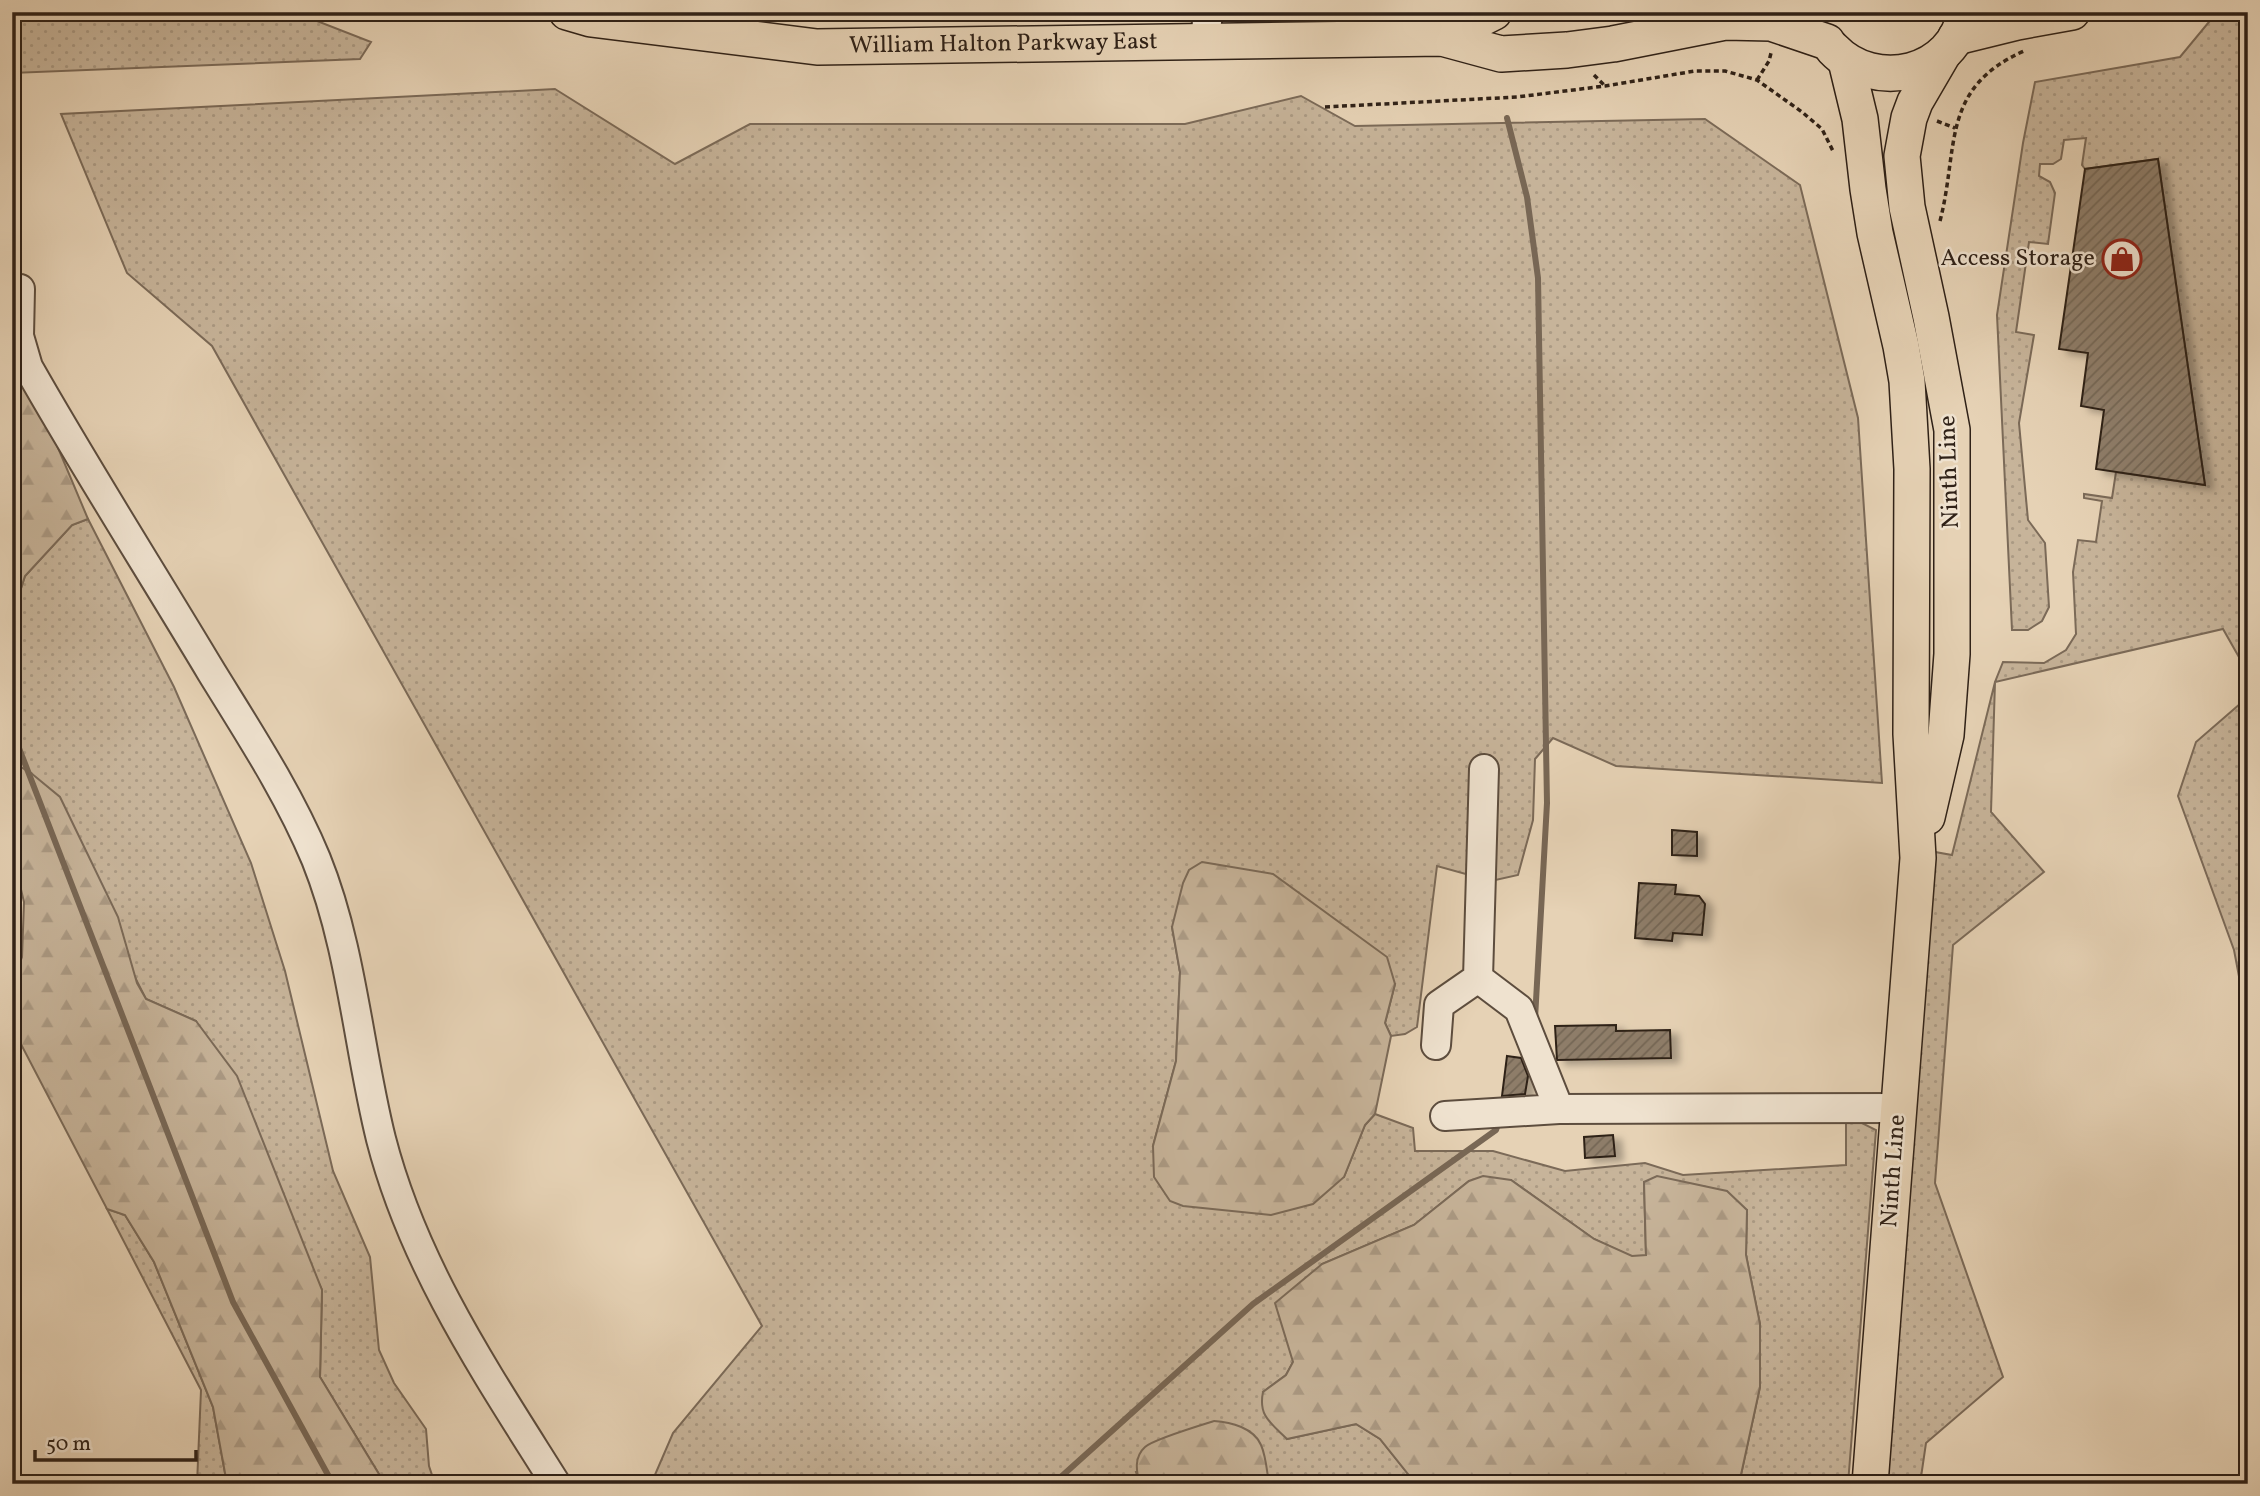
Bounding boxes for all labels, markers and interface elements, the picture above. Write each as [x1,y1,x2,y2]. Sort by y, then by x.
street label: William Halton Parkway East [849,25,1158,64]
shop icon: Access Storage [2101,238,2143,280]
place label: Access Storage [1941,242,2095,276]
street label: Ninth Line [1931,415,1969,529]
street label: Ninth Line [1873,1113,1915,1229]
scale bar [35,1419,196,1463]
text: 50 m [46,1430,91,1459]

